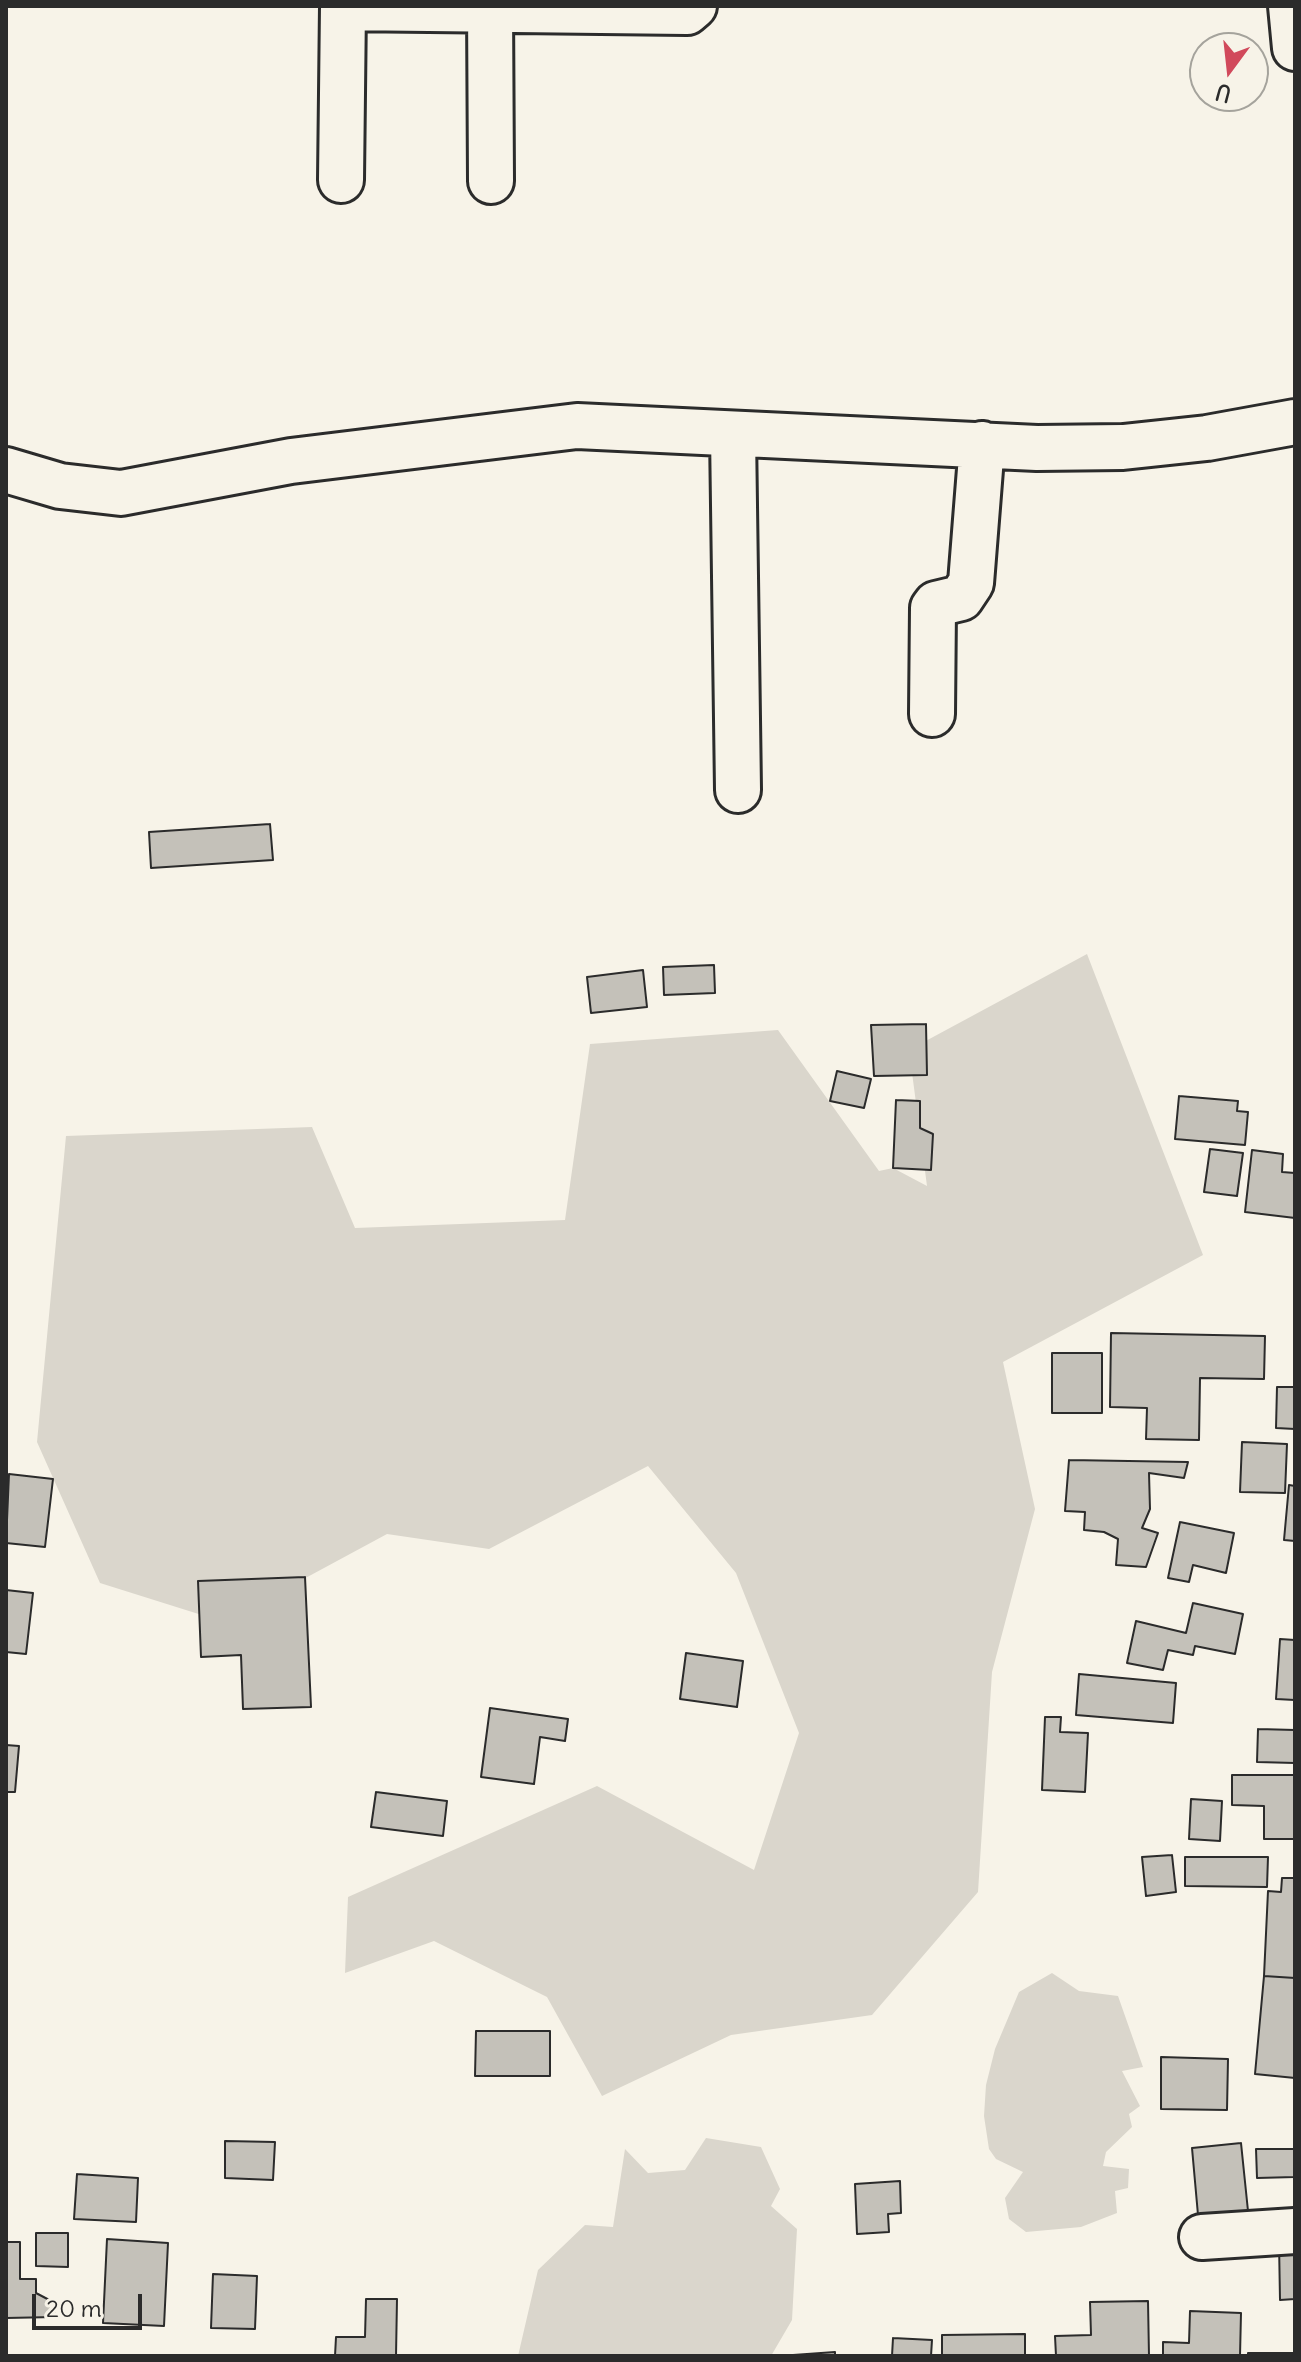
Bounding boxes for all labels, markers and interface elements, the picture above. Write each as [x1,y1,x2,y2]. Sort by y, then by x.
north arrow [1189,32,1269,112]
text: U [1212,78,1234,109]
scale bar [36,2278,146,2328]
text: 20 m [46,2293,102,2323]

